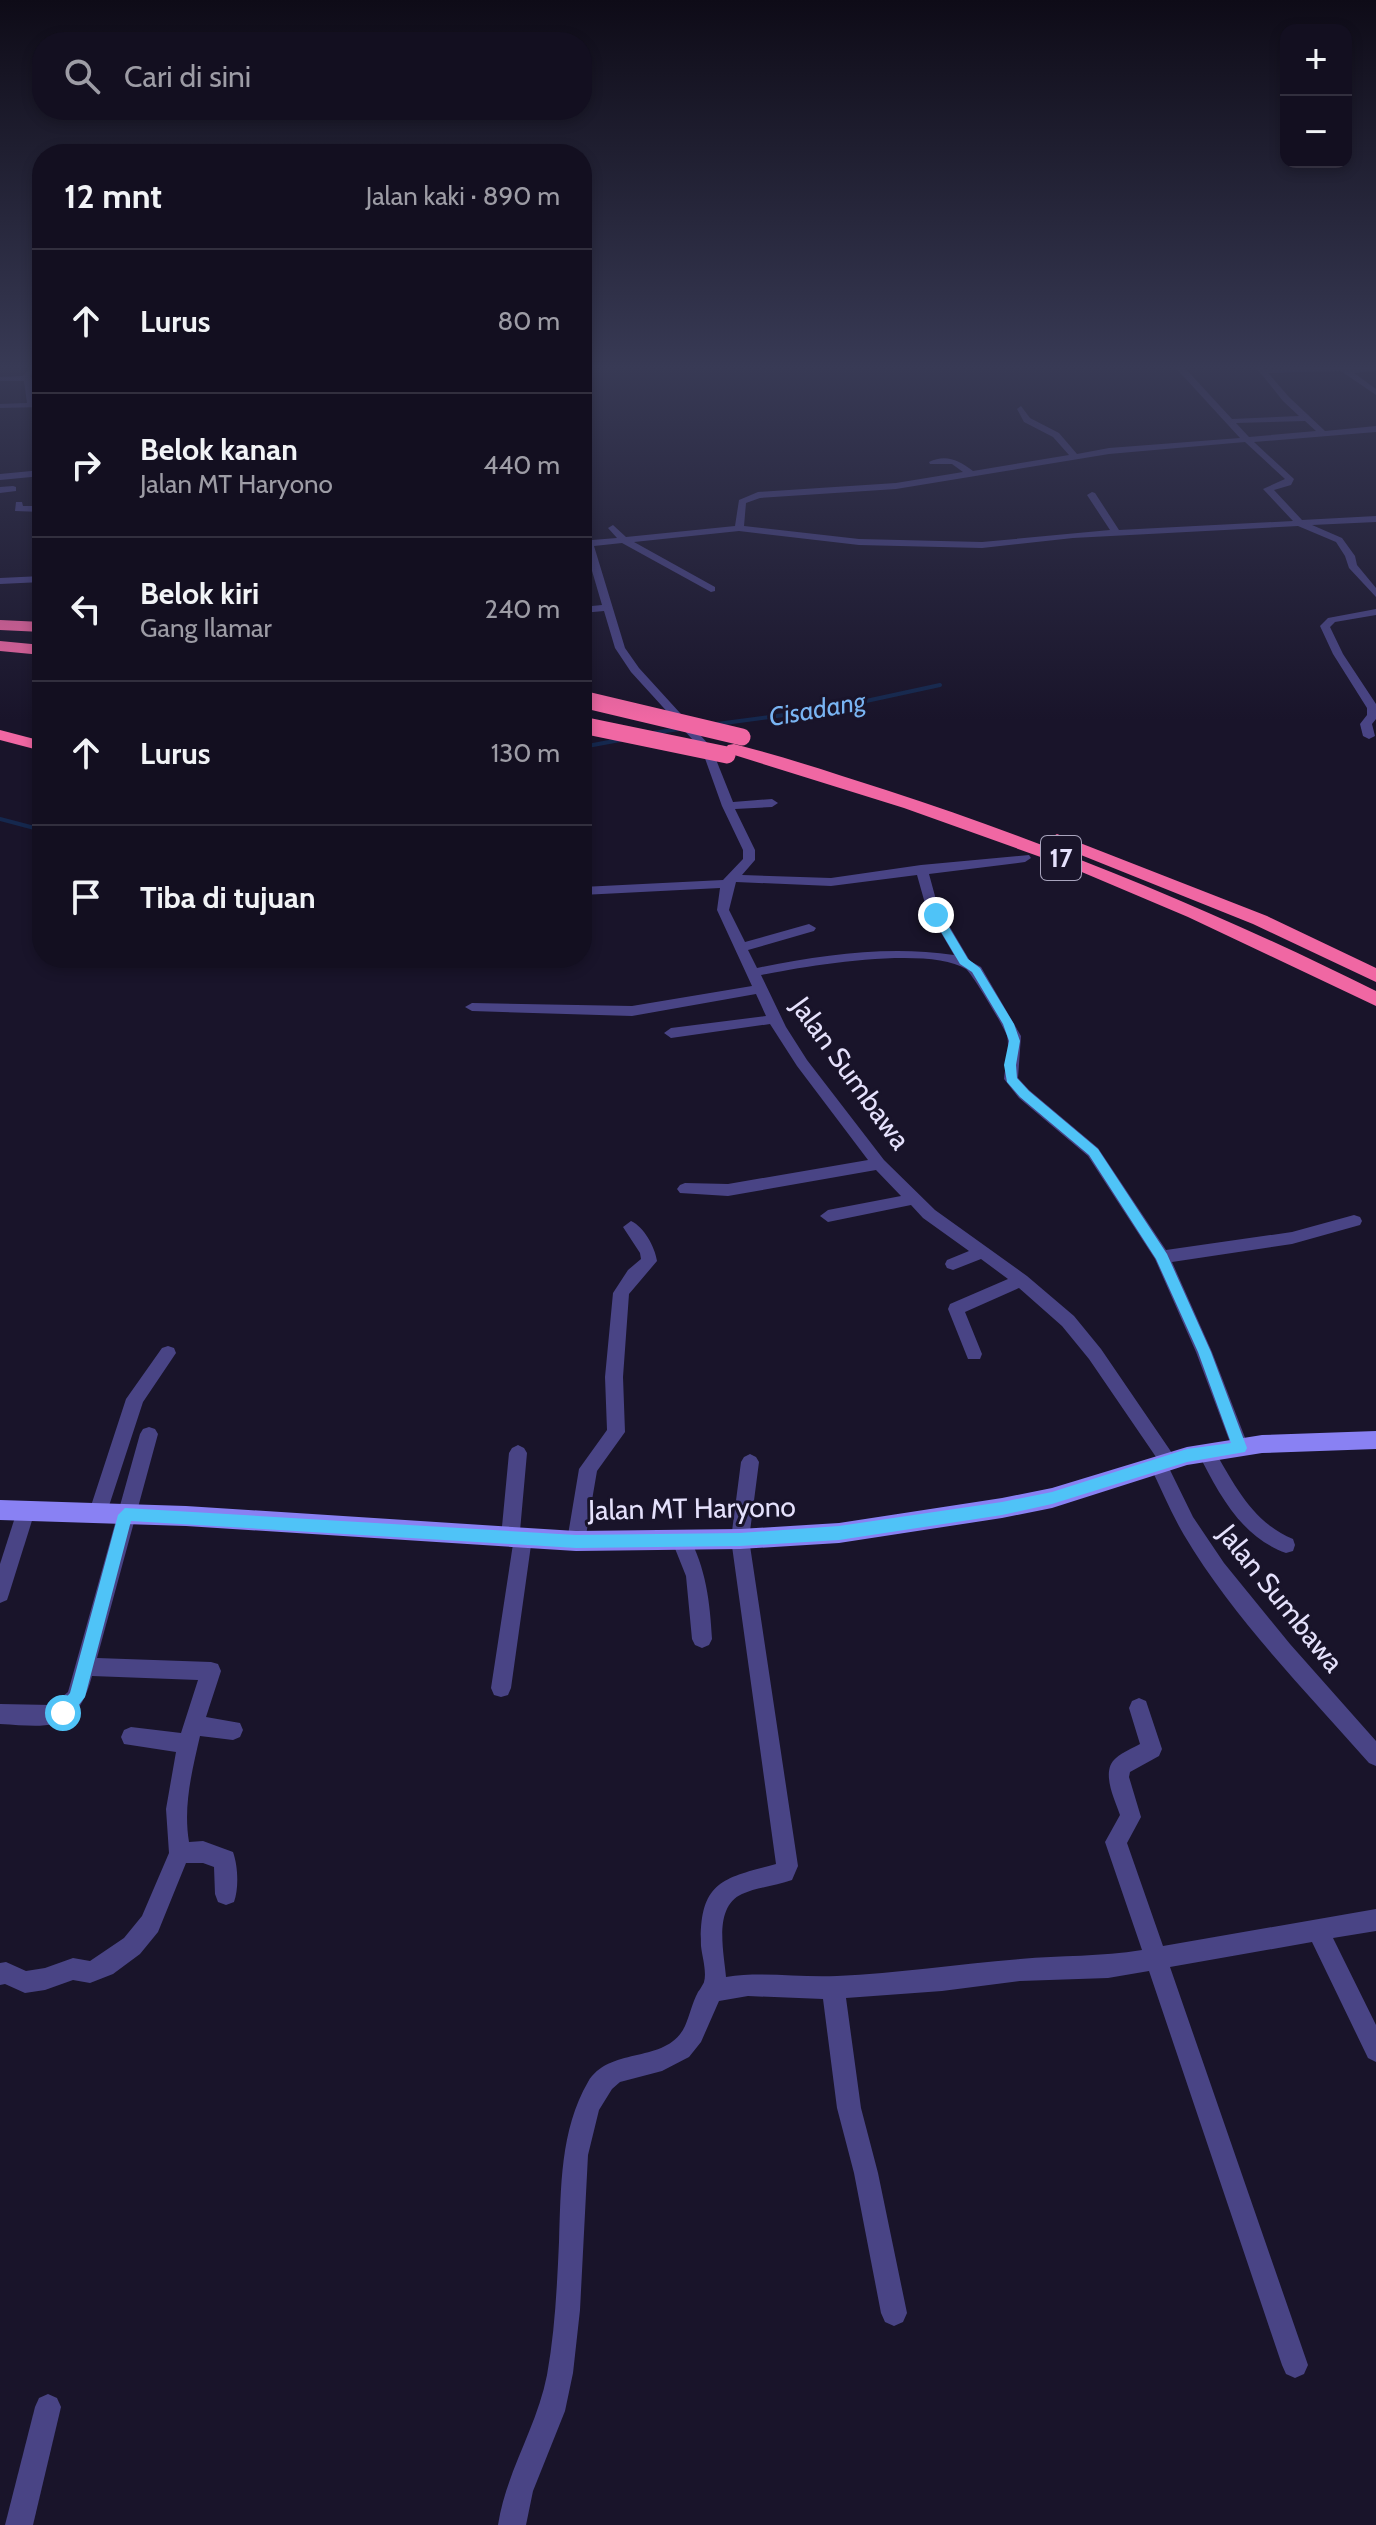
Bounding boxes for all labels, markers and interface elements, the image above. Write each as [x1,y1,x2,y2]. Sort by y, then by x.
map controls [1280,24,1352,168]
button: + [1280,24,1352,96]
search box [32,32,592,120]
icon: search [60,54,104,98]
text: Cari di sini [124,58,251,95]
button: − [1280,96,1352,168]
text: 12 mnt [64,175,162,217]
text: Jalan kaki · 890 m [366,180,560,212]
icon: ahead [64,299,108,343]
text: Lurus [140,303,211,340]
text: 80 m [497,305,560,337]
text: Belok kanan [140,431,298,468]
icon: right [64,443,108,487]
text: 440 m [483,449,560,481]
text: Jalan MT Haryono [140,468,333,500]
text: Belok kiri [140,575,259,612]
icon: left [64,587,108,631]
text: 240 m [485,593,560,625]
text: Gang Ilamar [140,612,272,644]
water label: Cisadang [766,685,869,733]
icon: ahead [64,731,108,775]
text: Lurus [140,735,211,772]
text: 130 m [491,737,560,769]
road number: 17 [1041,836,1081,880]
icon: arrive [64,875,108,919]
text: Tiba di tujuan [140,879,316,916]
route end [918,897,954,933]
street label: Jalan Sumbawa [784,989,918,1156]
street label: Jalan MT Haryono [587,1489,796,1527]
street label: Jalan Sumbawa [1211,1517,1351,1679]
route start [45,1695,81,1731]

